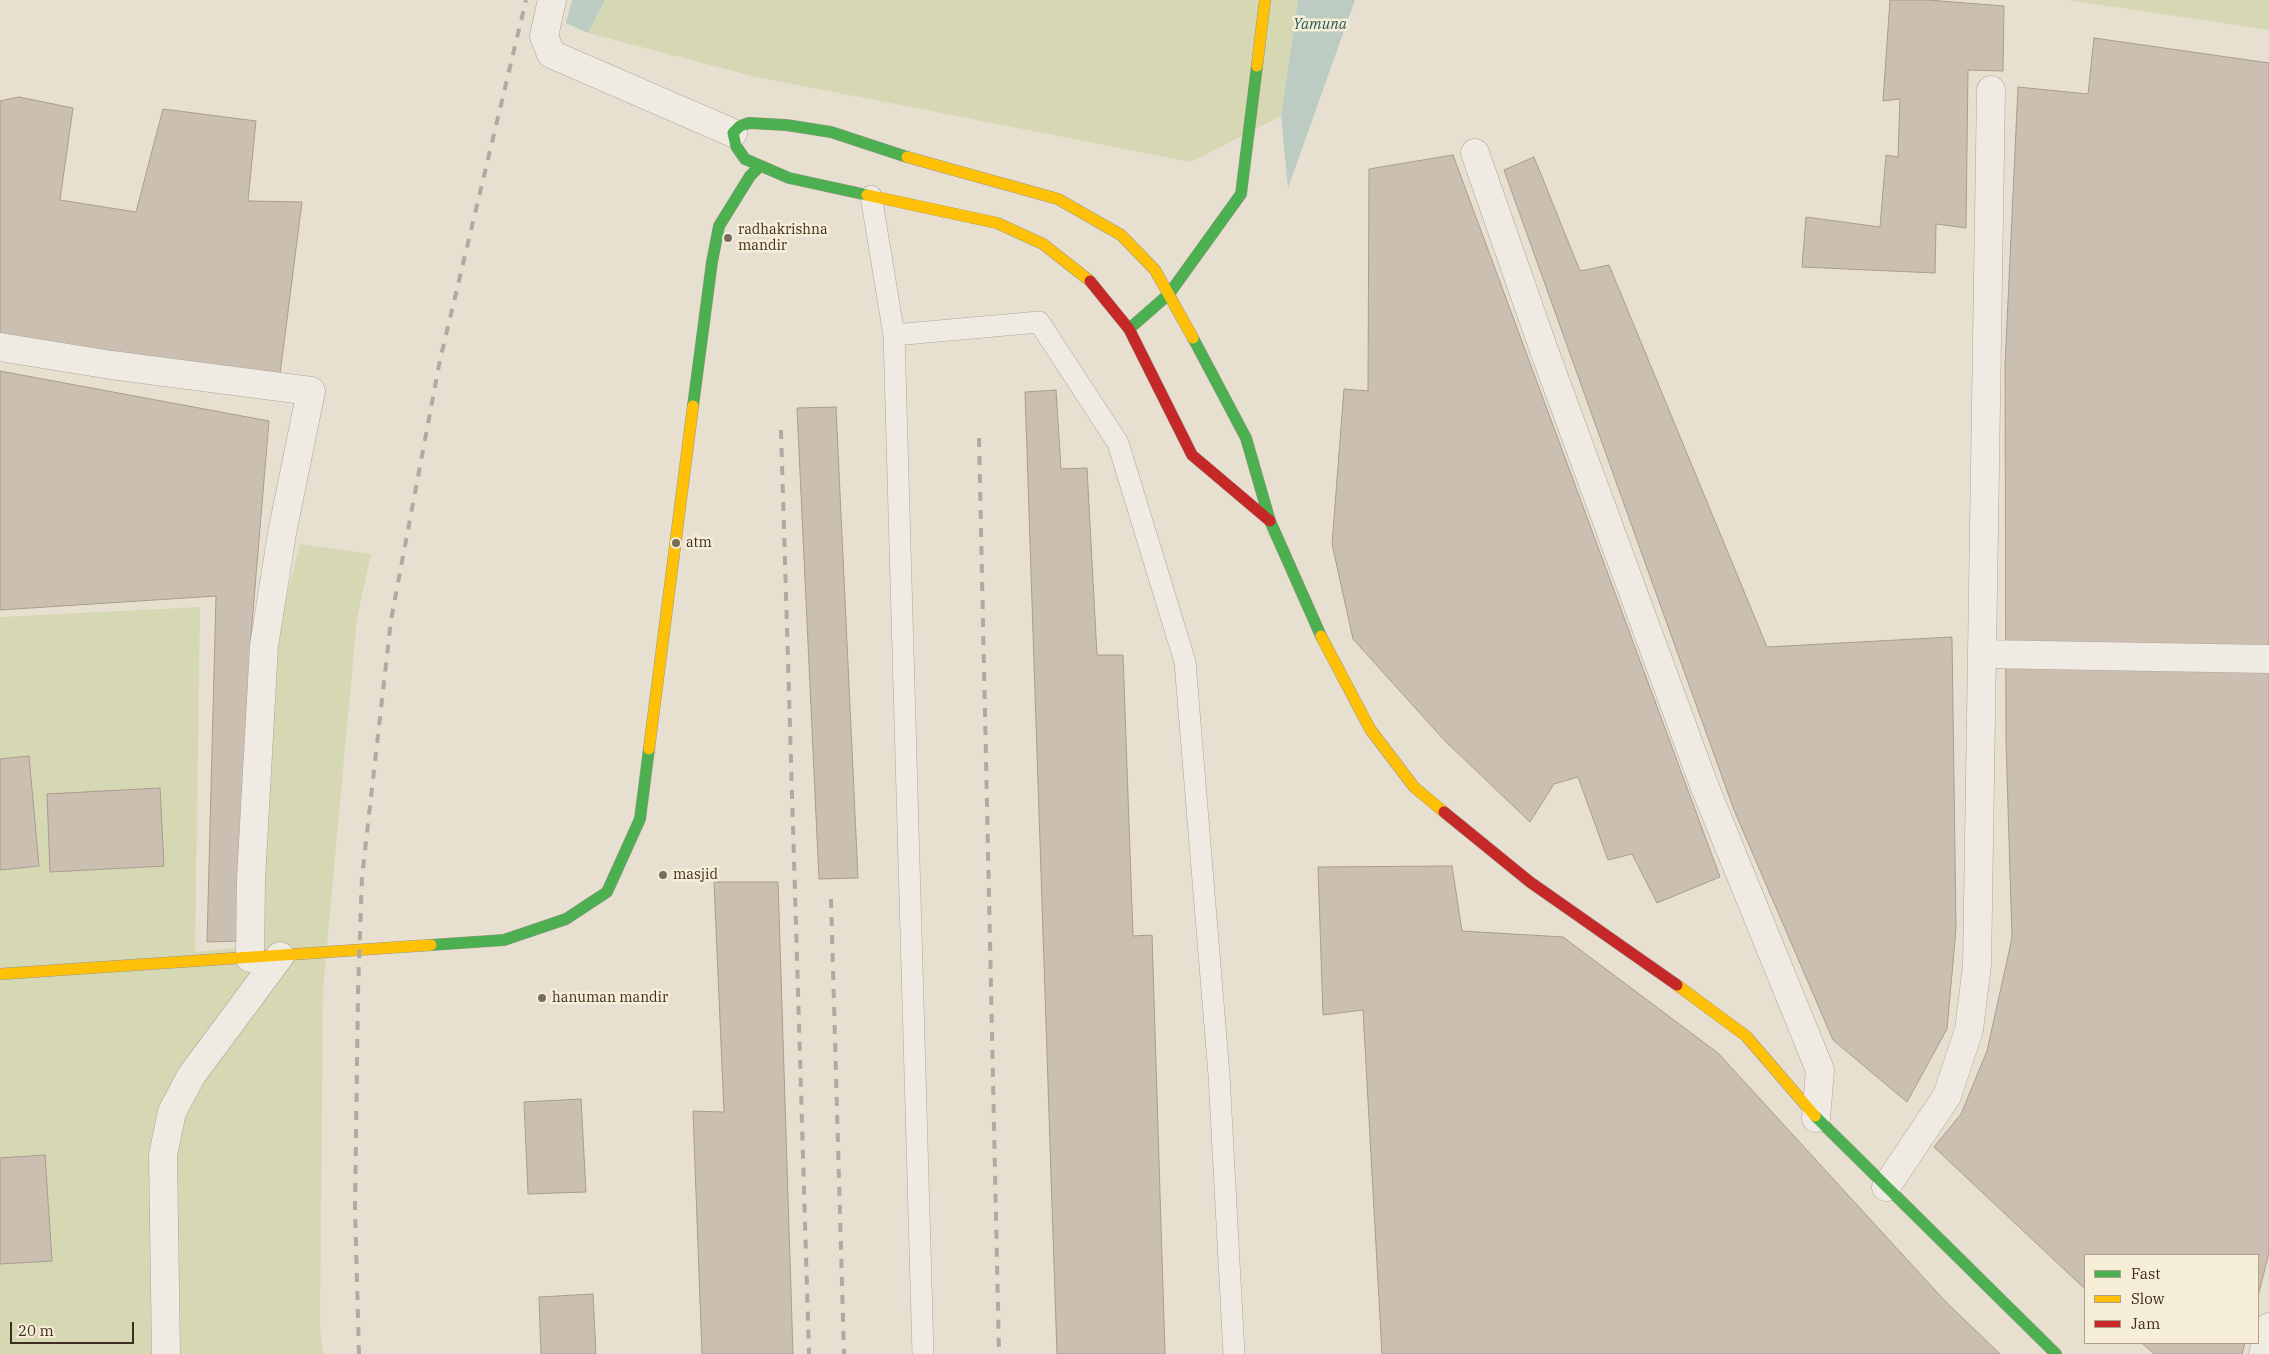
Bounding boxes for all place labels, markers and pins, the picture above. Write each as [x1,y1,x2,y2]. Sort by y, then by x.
place label: radhakrishna mandir [738,222,828,254]
marker: radhakrishna mandir [722,232,734,244]
place label: atm [686,535,712,551]
marker: atm [670,537,682,549]
place label: masjid [673,867,718,883]
marker: masjid [657,869,669,881]
place label: hanuman mandir [552,990,668,1006]
marker: hanuman mandir [536,992,548,1004]

